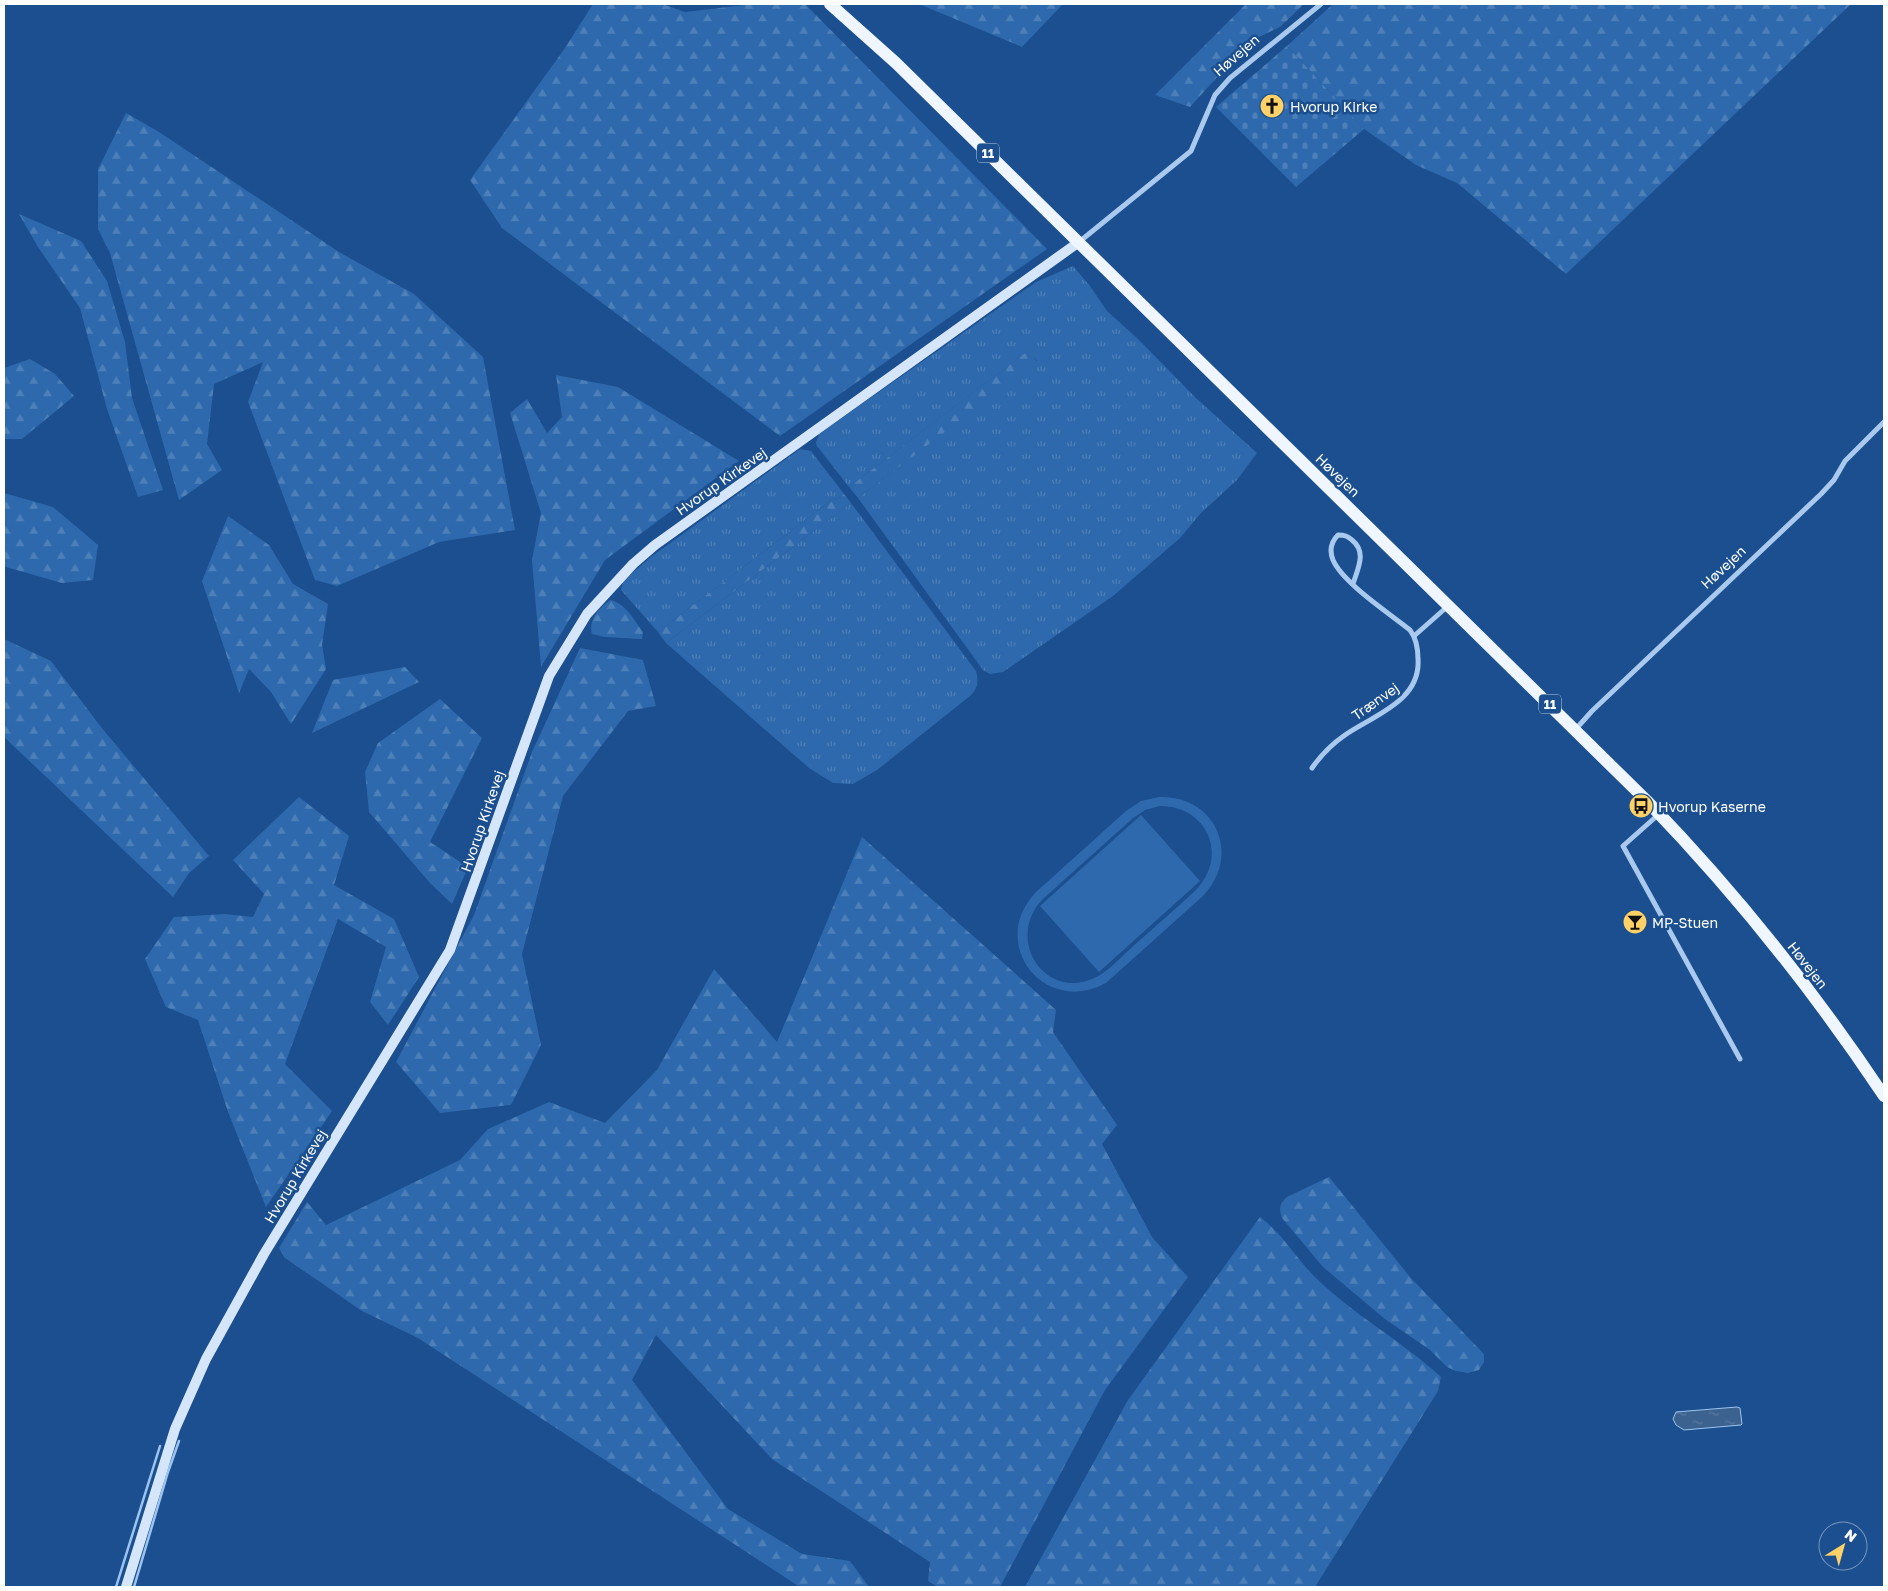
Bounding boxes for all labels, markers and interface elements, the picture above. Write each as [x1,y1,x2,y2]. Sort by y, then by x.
street label: Høvejen [1210,31,1262,79]
church icon: Hvorup Kirke [1259,93,1285,119]
place label: Hvorup Kirke [1290,98,1377,115]
road number: 11 [977,144,999,162]
street label: Hvorup Kirkevej [673,444,769,518]
street label: Høvejen [1312,450,1364,500]
street label: Høvejen [1697,542,1749,592]
street label: Trænvej [1348,679,1402,723]
road number: 11 [1539,694,1561,714]
street label: Hvorup Kirkevej [457,768,507,874]
bus stop icon: Hvorup Kaserne [1628,793,1654,819]
place label: Hvorup Kaserne [1658,798,1766,815]
bar icon: MP-Stuen [1622,909,1648,935]
place label: MP-Stuen [1652,914,1718,931]
street label: Høvejen [1784,938,1832,992]
street label: Hvorup Kirkevej [260,1126,330,1226]
north arrow [1818,1521,1868,1571]
text: N [1842,1525,1860,1545]

